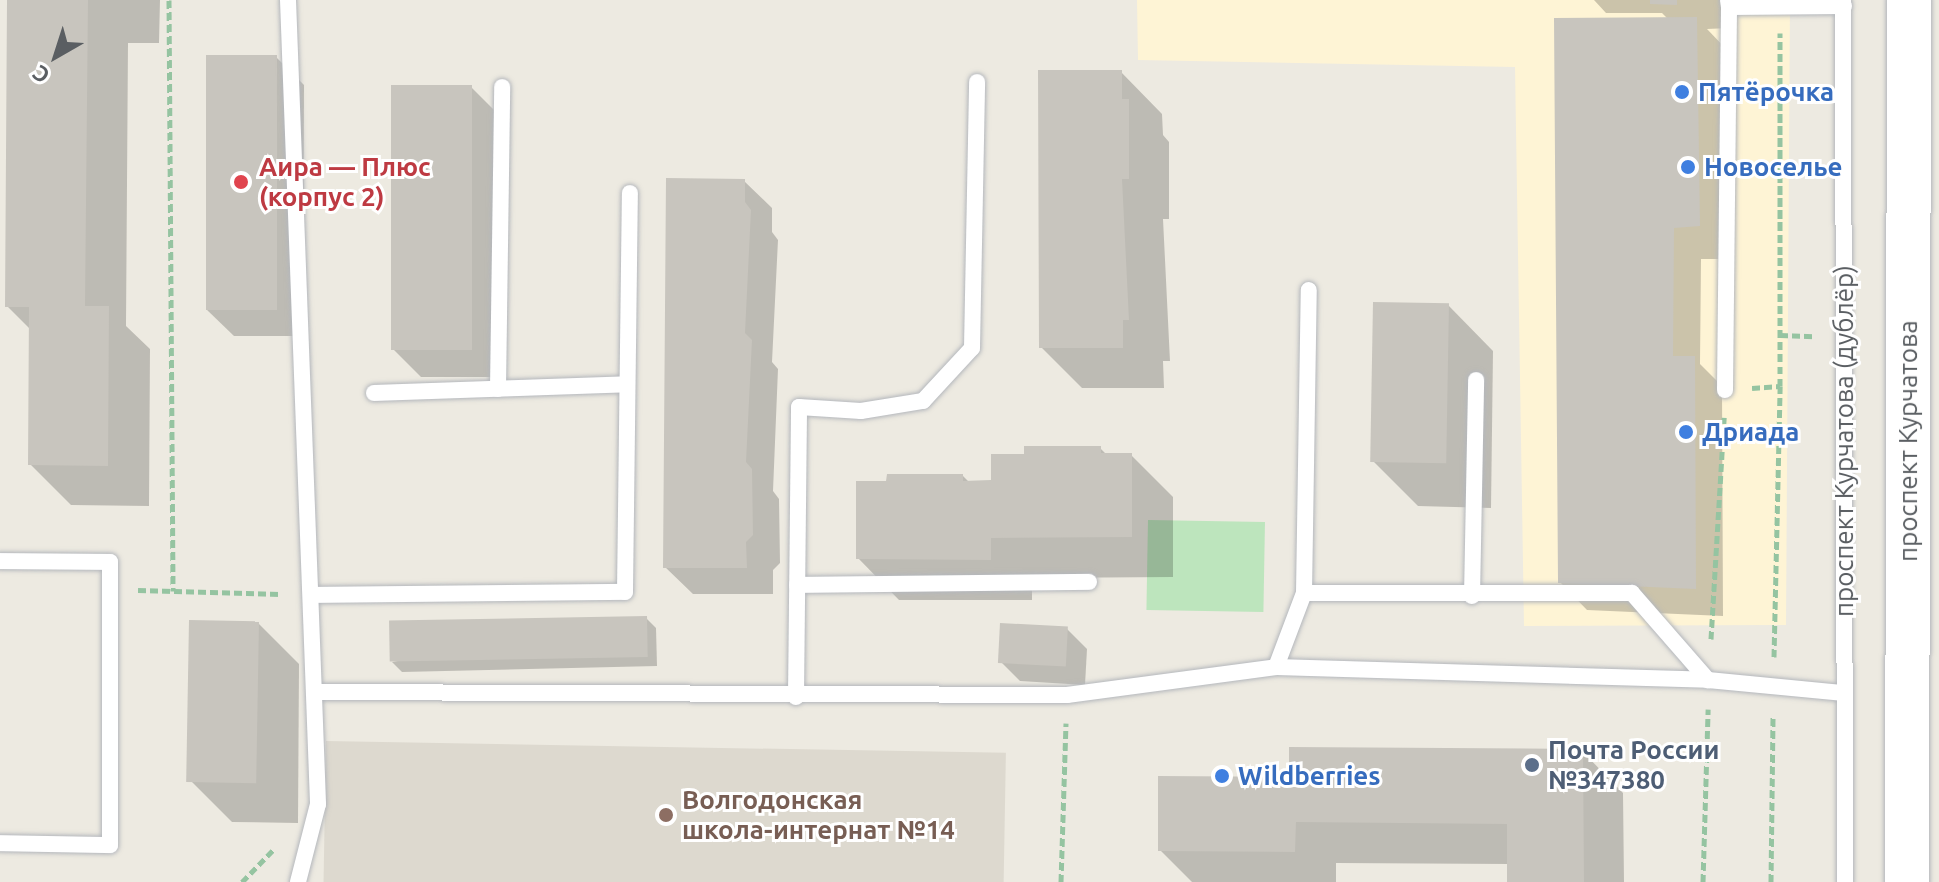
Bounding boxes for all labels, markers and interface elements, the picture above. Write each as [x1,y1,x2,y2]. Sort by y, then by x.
north arrow [16,16,96,96]
text: С [27,61,54,89]
place label: Пятёрочка [1698,76,1834,108]
marker: Пятёрочка [1673,83,1691,101]
place label: Аира — Плюс (корпус 2) [259,151,431,212]
place label: Новоселье [1704,151,1843,183]
marker: Новоселье [1679,158,1697,176]
marker: Аира — Плюс (корпус 2) [230,171,252,193]
street label: проспект Курчатова (дублёр) [1828,265,1860,617]
street label: проспект Курчатова [1892,320,1924,562]
place label: Дриада [1702,416,1799,448]
marker: Дриада [1677,423,1695,441]
place label: Почта России №347380 [1548,734,1719,796]
marker: Почта России №347380 [1523,756,1541,774]
place label: Wildberries [1238,760,1381,792]
marker: Wildberries [1213,767,1231,785]
place label: Волгодонская школа-интернат №14 [682,784,955,846]
marker: Волгодонская школа-интернат №14 [657,806,675,824]

